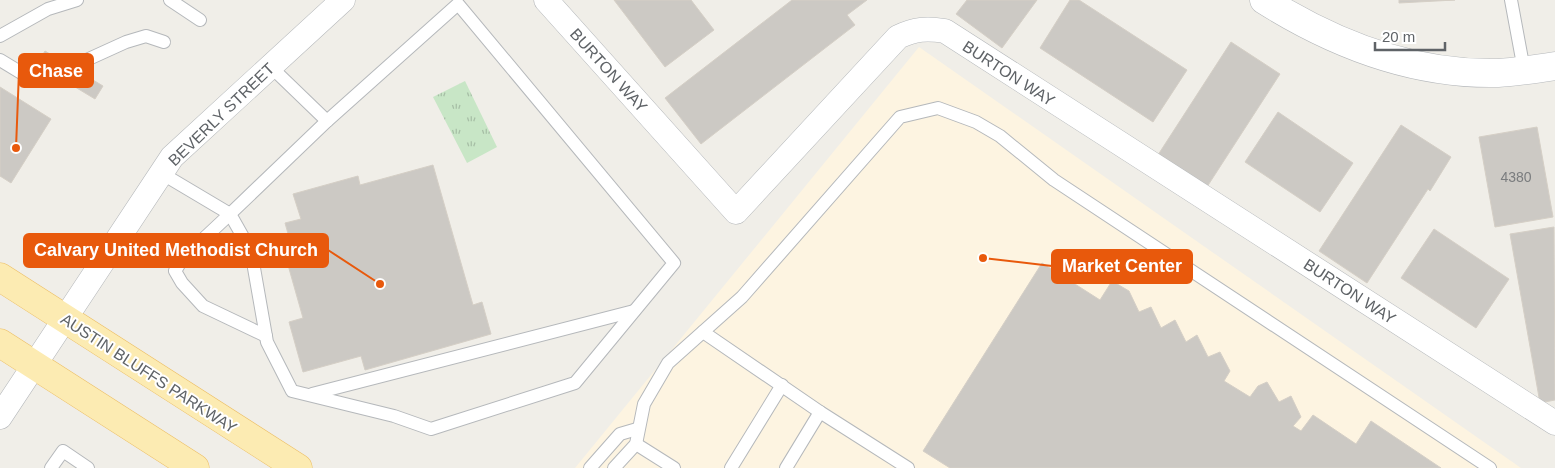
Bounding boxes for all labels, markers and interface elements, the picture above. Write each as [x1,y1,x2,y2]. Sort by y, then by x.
scale bar [1375,20,1445,52]
street label: BURTON WAY [567,25,651,116]
text: 20 m [1382,28,1415,45]
street label: BURTON WAY [960,37,1058,110]
callout: Chase [19,54,93,87]
street label: BEVERLY STREET [165,59,278,169]
text: Chase [29,61,83,81]
house number: 4380 [1500,169,1532,185]
callout: Calvary United Methodist Church [24,234,328,267]
text: Calvary United Methodist Church [34,240,318,260]
callout: Market Center [1052,250,1192,283]
street label: BURTON WAY [1301,255,1399,328]
text: Market Center [1062,256,1182,276]
street label: AUSTIN BLUFFS PARKWAY [58,310,240,437]

